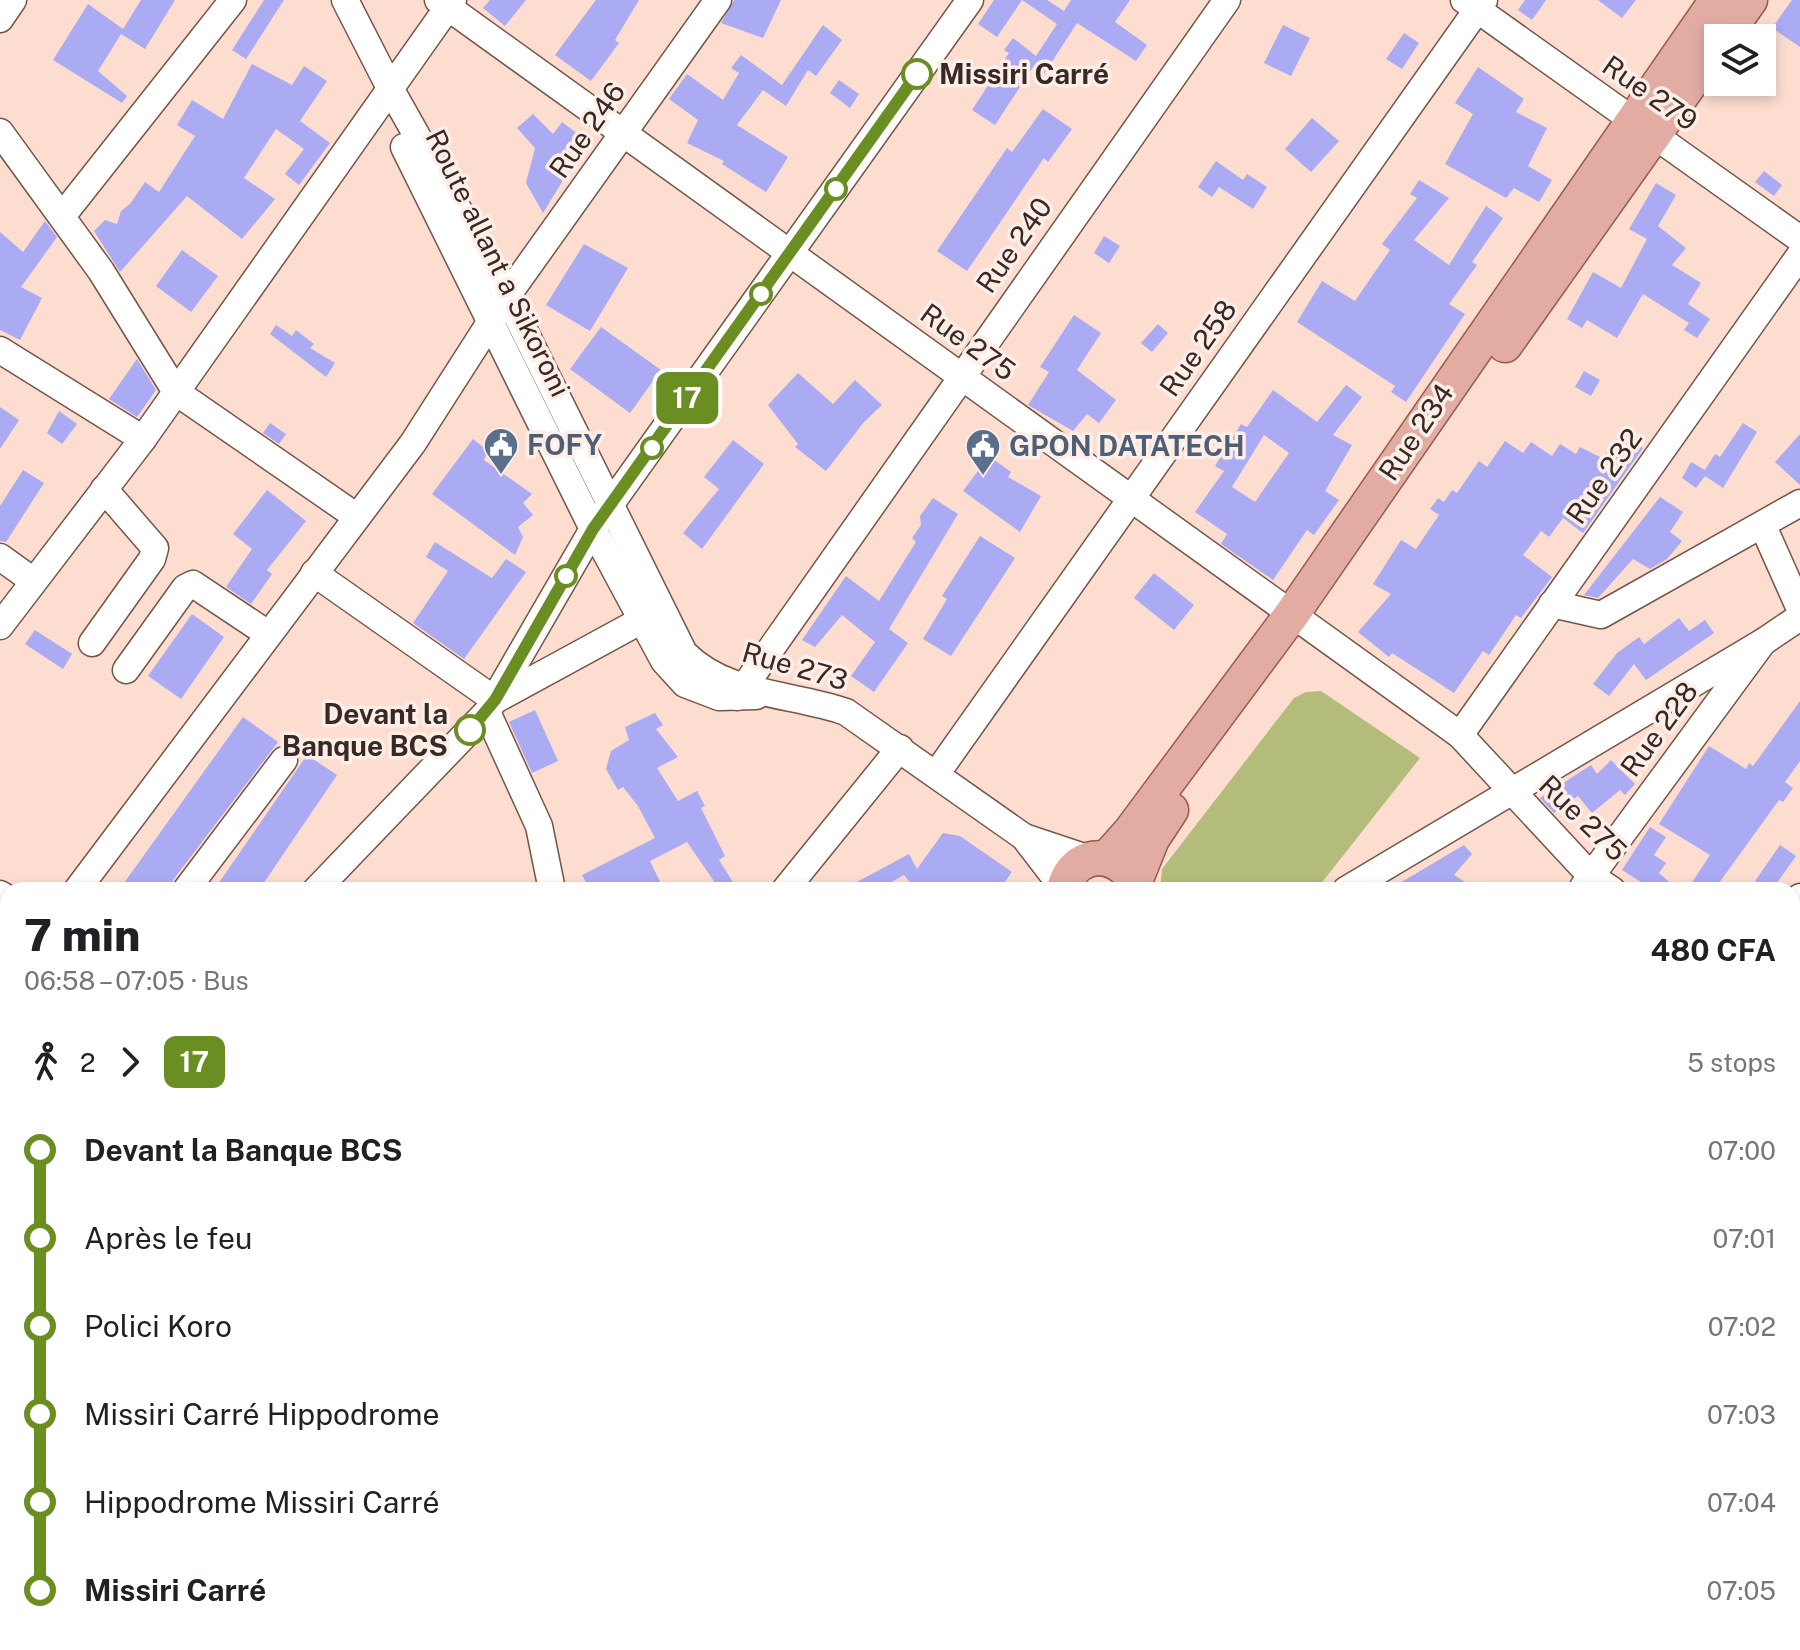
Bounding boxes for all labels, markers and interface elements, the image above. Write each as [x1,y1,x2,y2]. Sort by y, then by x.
map controls [1704,24,1776,96]
button: layers [1704,24,1776,96]
street label: Rue 279 [1597,48,1704,137]
place label: Missiri Carré [939,57,1109,90]
marker: Missiri Carré [902,59,932,89]
street label: Rue 246 [542,76,631,184]
street label: Route allant a Sikoroni [419,124,577,402]
unlabelled marker [825,178,847,200]
street label: Rue 240 [969,191,1058,299]
unlabelled marker [750,283,772,305]
street label: Rue 258 [1152,293,1243,402]
street label: Rue 275 [915,296,1022,387]
line badge: 17 [651,372,723,424]
street label: Rue 234 [1371,377,1460,486]
text: 17 [672,381,702,414]
street label: Rue 232 [1559,422,1648,530]
public building icon: FOFY [482,426,520,476]
public building icon: GPON DATATECH [964,427,1002,477]
place label: FOFY [527,428,602,461]
place label: GPON DATATECH [1009,429,1245,462]
unlabelled marker [641,437,663,459]
unlabelled marker [555,565,577,587]
street label: Rue 273 [739,635,852,696]
street label: Rue 228 [1613,675,1704,782]
place label: Devant la Banque BCS [282,697,448,762]
marker: Devant la Banque BCS [455,715,485,745]
street label: Rue 275 [1533,768,1634,867]
text: 7 min [24,909,140,961]
text: 480 CFA [1650,932,1776,968]
text: 06:58 – 07:05 · Bus [24,965,249,996]
icon: walk [24,1040,68,1084]
icon: forward [108,1040,152,1084]
text: 17 [180,1045,209,1078]
text: 2 [80,1047,96,1078]
text: 5 stops [1687,1047,1776,1078]
text: Devant la Banque BCS [84,1132,403,1168]
text: 07:00 [1707,1135,1776,1166]
text: Après le feu [84,1220,252,1256]
text: 07:01 [1713,1223,1776,1254]
text: Polici Koro [84,1308,232,1344]
text: 07:02 [1708,1311,1776,1342]
text: Missiri Carré Hippodrome [84,1396,440,1432]
text: 07:03 [1707,1399,1776,1430]
text: Hippodrome Missiri Carré [84,1484,440,1520]
text: 07:04 [1707,1487,1776,1518]
text: Missiri Carré [84,1572,266,1608]
text: 07:05 [1707,1575,1776,1606]

